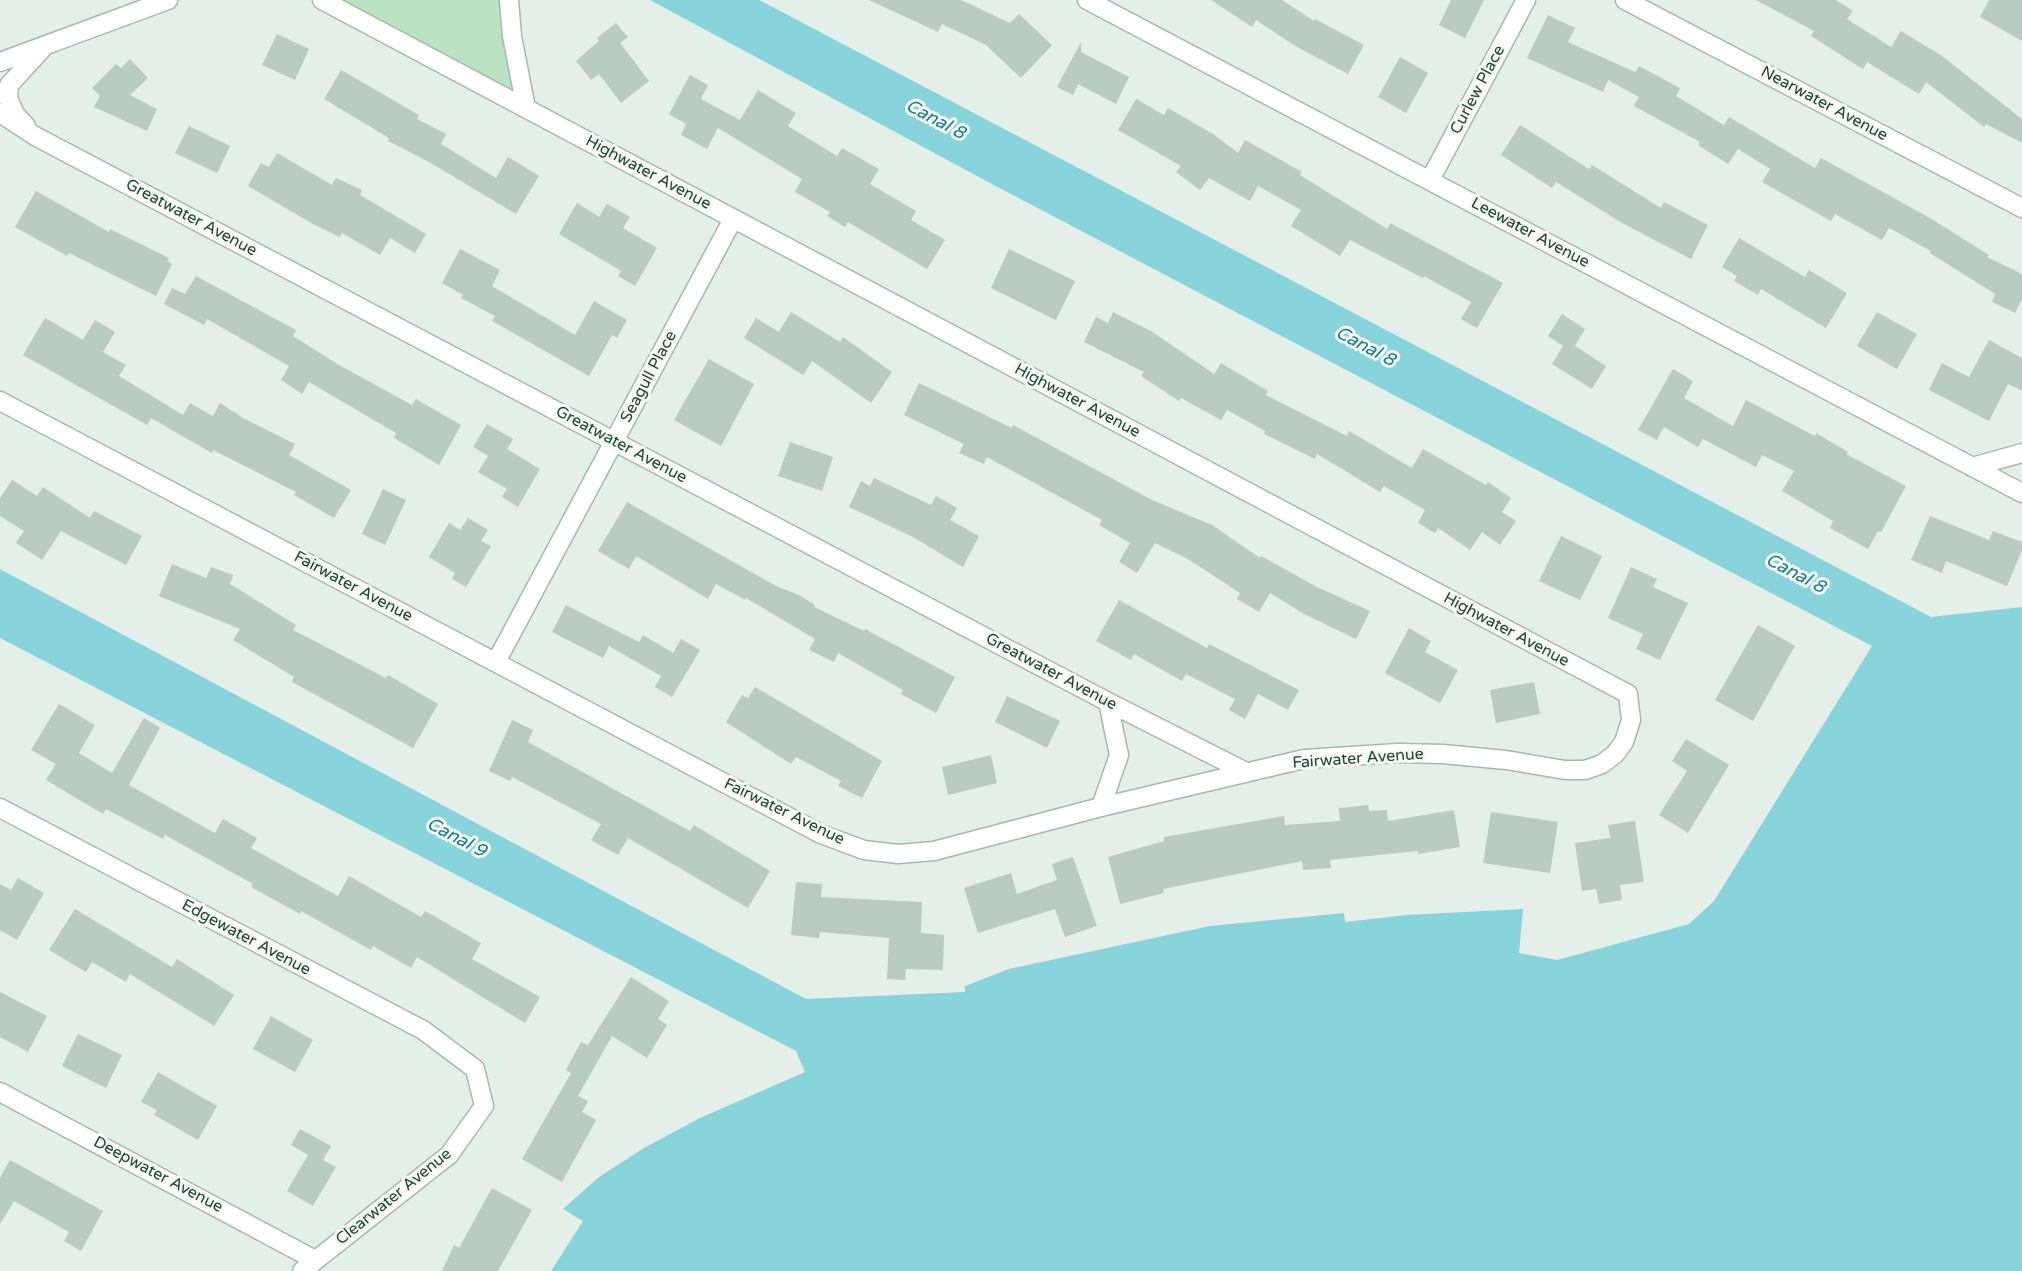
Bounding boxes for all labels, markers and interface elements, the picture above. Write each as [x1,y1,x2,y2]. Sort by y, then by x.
street label: Curlew Place [1447,42,1509,138]
street label: Nearwater Avenue [1757,62,1891,146]
water label: Canal 8 [902,95,968,145]
street label: Highwater Avenue [582,132,714,214]
street label: Greatwater Avenue [122,175,260,261]
street label: Leewater Avenue [1468,194,1592,272]
water label: Canal 8 [1332,322,1398,372]
street label: Seagull Place [617,328,681,426]
street label: Highwater Avenue [1011,360,1143,442]
street label: Greatwater Avenue [552,402,690,488]
street label: Fairwater Avenue [290,548,416,626]
water label: Canal 8 [1762,549,1828,599]
street label: Highwater Avenue [1440,589,1572,671]
street label: Greatwater Avenue [982,629,1120,715]
street label: Fairwater Avenue [1292,745,1424,773]
street label: Fairwater Avenue [721,775,847,849]
water label: Canal 9 [423,813,489,863]
street label: Edgewater Avenue [178,896,314,980]
street label: Deepwater Avenue [90,1133,226,1217]
street label: Clearwater Avenue [332,1144,456,1250]

